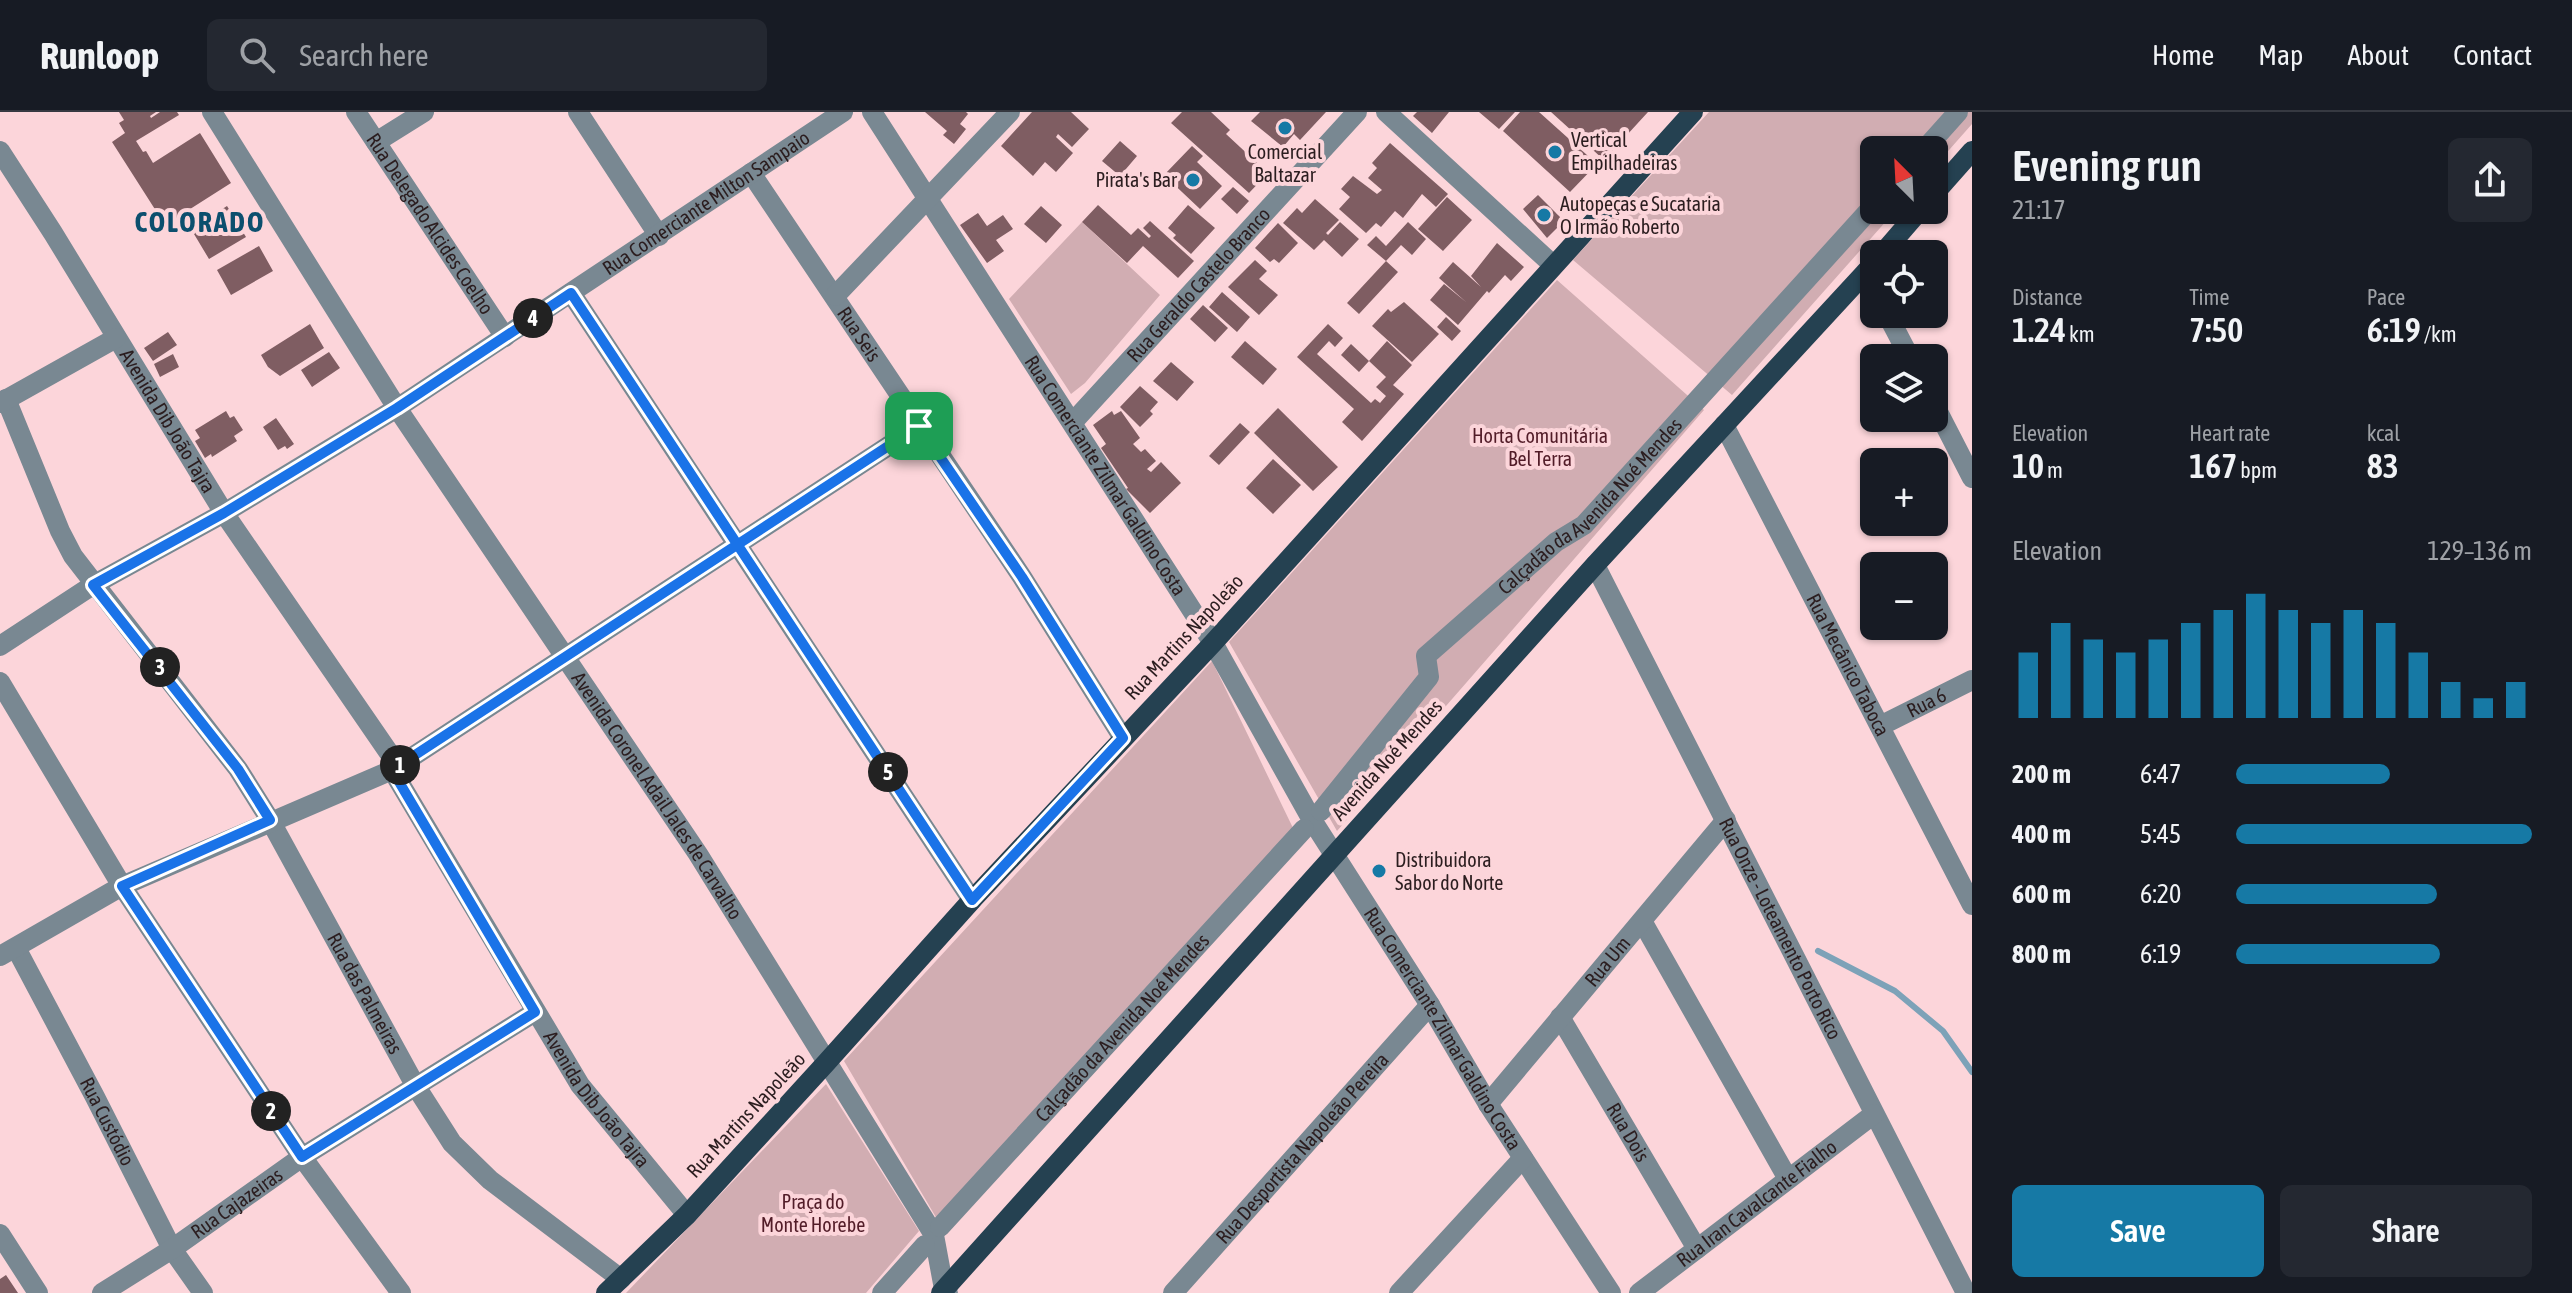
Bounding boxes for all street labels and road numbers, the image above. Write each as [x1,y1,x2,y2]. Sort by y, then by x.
street label: Rua Comerciante Milton Sampaio [598,126,814,279]
street label: Rua Delegado Alcides Coelho [362,128,499,318]
street label: Rua Geraldo Castelo Branco [1122,203,1275,366]
street label: Rua Seis [833,302,886,366]
street label: Avenida Dib João Tajra [116,345,221,497]
street label: Rua Comerciante Zilmar Galdino Costa [1020,351,1191,600]
street label: Calçadão da Avenida Noé Mendes [1493,413,1686,599]
street label: Rua Martins Napoleão [1120,569,1248,704]
street label: Rua Mecânico Taboca [1802,590,1895,740]
street label: Avenida Coronel Adail Jales de Carvalho [567,667,748,923]
street label: Rua 6 [1903,683,1950,722]
street label: Avenida Noé Mendes [1327,695,1447,824]
street label: Rua Onze - Loteamento Porto Rico [1715,814,1847,1043]
street label: Rua Comerciante Zilmar Galdino Costa [1360,903,1527,1154]
street label: Rua das Palmeiras [323,929,408,1058]
street label: Calçadão da Avenida Noé Mendes [1030,929,1213,1126]
street label: Rua Um [1580,932,1635,991]
street label: Avenida Dib João Tajra [539,1026,655,1172]
street label: Rua Martins Napoleão [682,1047,810,1182]
street label: Rua Desportista Napoleão Pereira [1211,1048,1393,1248]
street label: Rua Custódio [76,1073,140,1169]
street label: Rua Dois [1602,1099,1655,1166]
street label: Rua Iran Cavalcante Fialho [1672,1135,1841,1271]
street label: Rua Cajazeiras [186,1163,287,1243]

